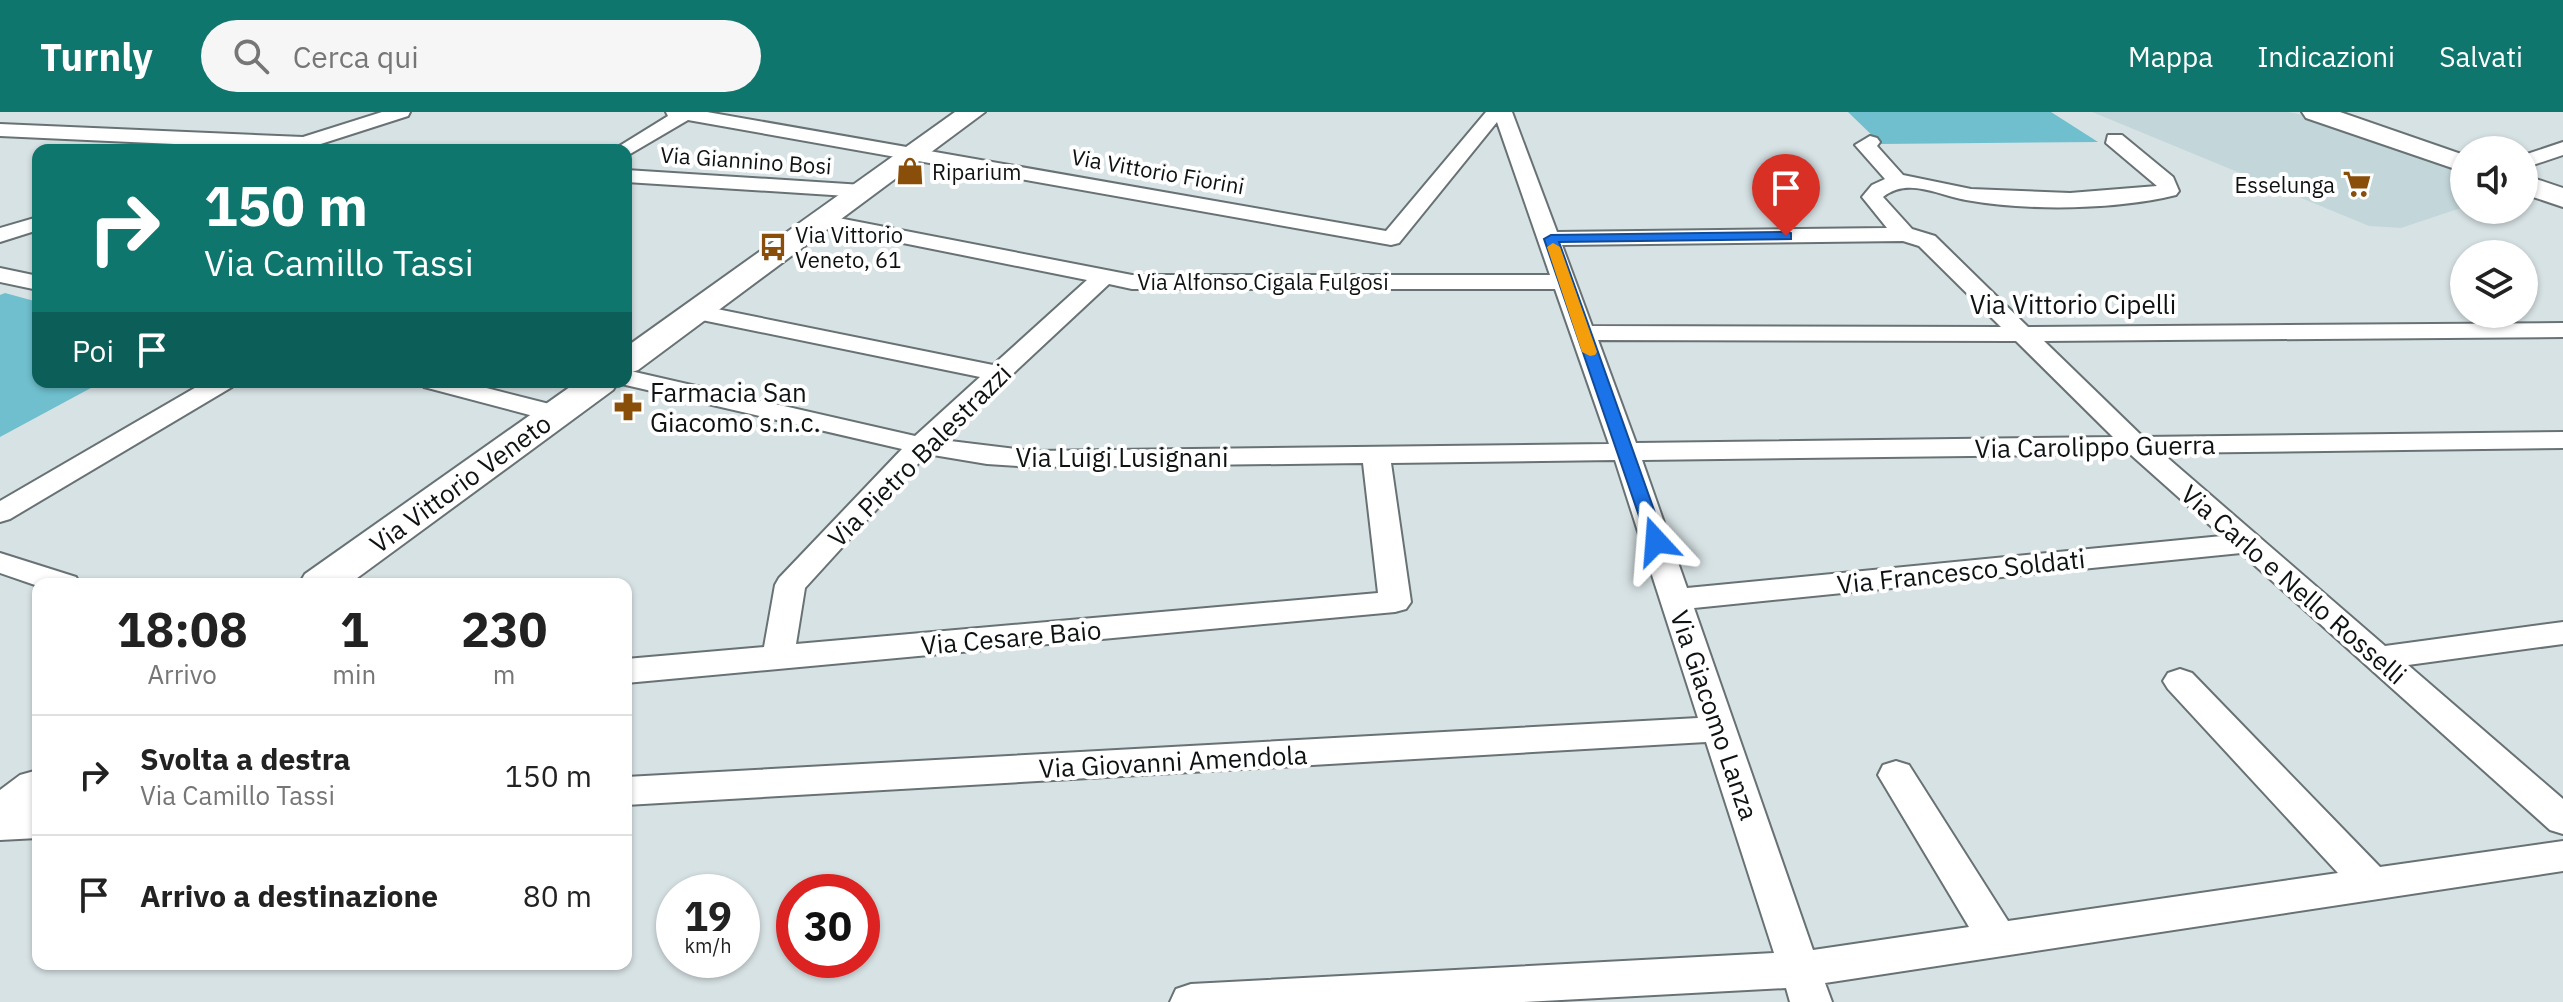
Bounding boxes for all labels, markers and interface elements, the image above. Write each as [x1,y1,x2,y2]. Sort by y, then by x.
search box [201,20,761,92]
text: Turnly [40,32,153,81]
icon: search [229,34,273,78]
text: Cerca qui [293,37,419,76]
text: Mappa [2128,38,2213,75]
text: Indicazioni [2257,38,2395,75]
text: Salvati [2439,38,2523,75]
map controls [2450,136,2538,328]
button: sound [2450,136,2538,224]
street label: Via Giannino Bosi [659,140,833,180]
street label: Via Vittorio Fiorini [1069,142,1247,200]
pin [1752,154,1820,236]
shop icon: Riparium [895,156,925,186]
place label: Riparium [932,157,1021,186]
icon: arrive [1764,166,1808,210]
text: 150 m [204,169,368,241]
supermarket icon: Esselunga [2342,169,2372,199]
place label: Esselunga [2235,170,2335,199]
icon: right [72,176,176,280]
place label: Via Vittorio Veneto, 61 [795,220,903,274]
bus stop icon: Via Vittorio Veneto, 61 [758,232,788,262]
text: Via Camillo Tassi [204,239,474,286]
button: layers [2450,240,2538,328]
street label: Via Alfonso Cigala Fulgosi [1137,267,1389,296]
street label: Via Vittorio Cipelli [1970,287,2176,321]
icon: arrive [130,328,174,372]
text: Poi [72,331,114,370]
street label: Via Pietro Balestrazzi [820,356,1018,554]
place label: Farmacia San Giacomo s.n.c. [650,375,821,439]
pharmacy icon: Farmacia San Giacomo s.n.c. [613,392,643,422]
street label: Via Vittorio Veneto [363,406,557,560]
street label: Via Carolippo Guerra [1974,427,2216,465]
street label: Via Luigi Lusignani [1015,440,1229,474]
street label: Via Carlo e Nello Rosselli [2174,477,2414,691]
position arrow [1614,499,1698,583]
street label: Via Francesco Soldati [1835,541,2087,601]
text: 18:08 [117,598,248,660]
text: 1 [340,598,369,660]
text: 230 [461,598,547,660]
street label: Via Giacomo Lanza [1663,606,1767,824]
street label: Via Cesare Baio [919,612,1103,662]
text: Arrivo [147,657,217,691]
text: min [332,657,376,691]
text: m [493,657,515,691]
street label: Via Giovanni Amendola [1038,737,1308,785]
text: Svolta a destra [140,739,351,778]
icon: right [72,753,116,797]
text: 150 m [505,756,592,795]
text: Via Camillo Tassi [140,778,335,812]
icon: arrive [72,873,116,917]
speed limit sign: 30 [776,874,880,978]
text: Arrivo a destinazione [140,876,438,915]
text: 80 m [523,876,592,915]
text: 19 [684,890,732,942]
text: km/h [684,932,732,959]

